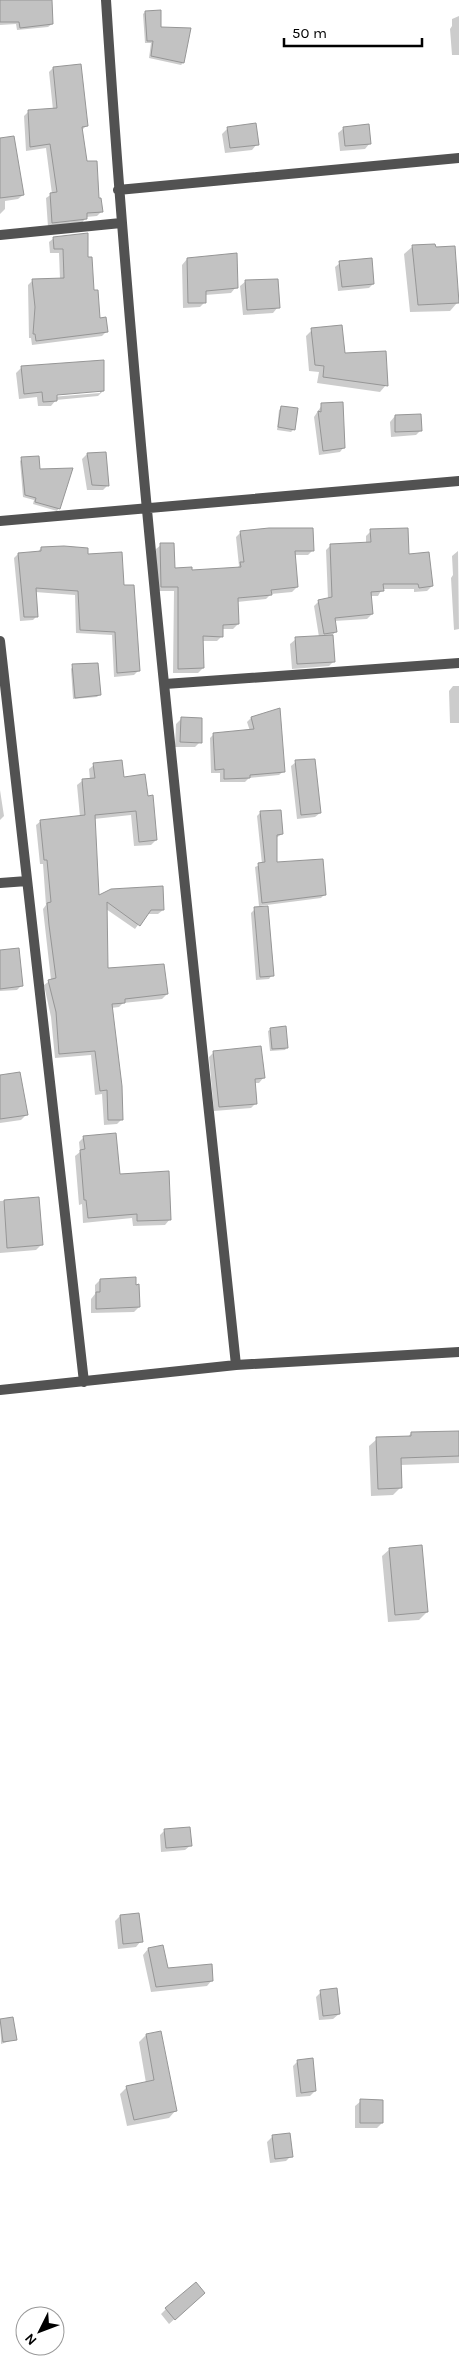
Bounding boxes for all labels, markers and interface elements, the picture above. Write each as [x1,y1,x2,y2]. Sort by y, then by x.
scale bar [284,15,422,47]
text: 50 m [292,24,327,42]
north arrow [15,2306,65,2356]
text: N [21,2330,40,2349]

